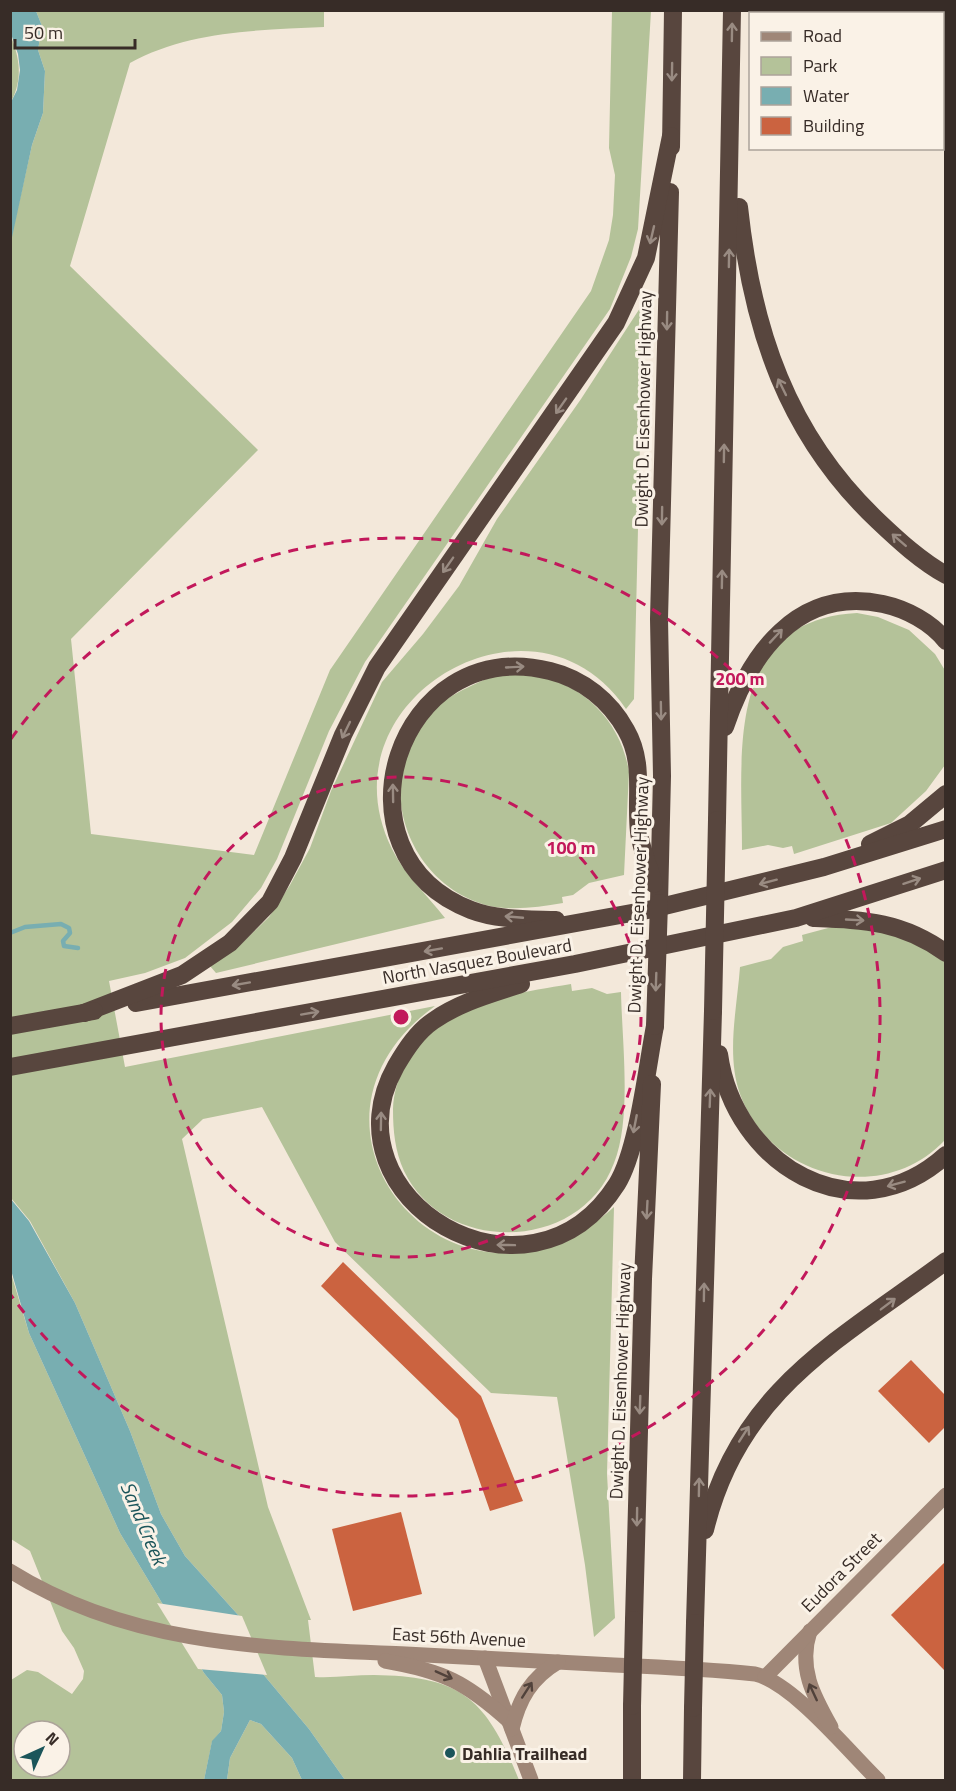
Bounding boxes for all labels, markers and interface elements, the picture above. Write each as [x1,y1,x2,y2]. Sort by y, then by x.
scale bar [15,12,135,50]
legend [749,12,944,150]
text: 50 m [24,19,63,46]
one-way arrow [726,22,738,42]
text: Road [803,22,842,49]
text: Park [803,52,838,79]
one-way arrow [666,61,678,81]
text: Water [803,82,849,109]
text: Building [803,112,864,139]
one-way arrow [646,225,657,244]
one-way arrow [723,249,735,269]
street label: Dwight D. Eisenhower Highway [627,290,659,528]
one-way arrow [661,310,672,330]
one-way arrow [775,378,787,396]
one-way arrow [555,397,567,414]
one-way arrow [719,444,730,464]
one-way arrow [656,505,668,525]
one-way arrow [892,533,907,547]
one-way arrow [442,556,454,572]
one-way arrow [716,569,728,589]
one-way arrow [769,629,783,644]
one-way arrow [505,662,525,673]
text: 200 m [715,665,765,692]
one-way arrow [655,700,667,720]
one-way arrow [339,721,351,739]
street label: Dwight D. Eisenhower Highway [620,776,656,1014]
one-way arrow [387,783,398,803]
text: 100 m [546,834,596,861]
one-way arrow [902,875,921,886]
one-way arrow [759,877,778,888]
one-way arrow [505,912,525,923]
one-way arrow [844,914,864,925]
street label: North Vasquez Boulevard [380,931,574,991]
one-way arrow [424,944,443,955]
one-way arrow [651,972,662,992]
one-way arrow [232,979,251,990]
one-way arrow [300,1007,319,1018]
centre of rings [391,1007,411,1027]
one-way arrow [704,1088,715,1108]
one-way arrow [375,1112,387,1132]
one-way arrow [629,1114,640,1133]
one-way arrow [887,1179,906,1190]
one-way arrow [641,1199,652,1219]
one-way arrow [497,1240,517,1251]
street label: Dwight D. Eisenhower Highway [602,1262,638,1500]
one-way arrow [698,1283,710,1303]
one-way arrow [879,1298,895,1310]
one-way arrow [634,1394,646,1414]
one-way arrow [739,1426,751,1443]
water label: Sand Creek [113,1476,176,1571]
one-way arrow [693,1478,705,1498]
one-way arrow [631,1506,643,1526]
street label: Eudora Street [795,1525,888,1618]
street label: East 56th Avenue [391,1620,527,1654]
one-way arrow [435,1670,453,1682]
one-way arrow [522,1682,534,1699]
one-way arrow [806,1684,818,1702]
north arrow [12,1719,72,1779]
text: N [40,1726,65,1751]
place label: Dahlia Trailhead [462,1740,587,1767]
marker: Dahlia Trailhead [443,1746,457,1760]

